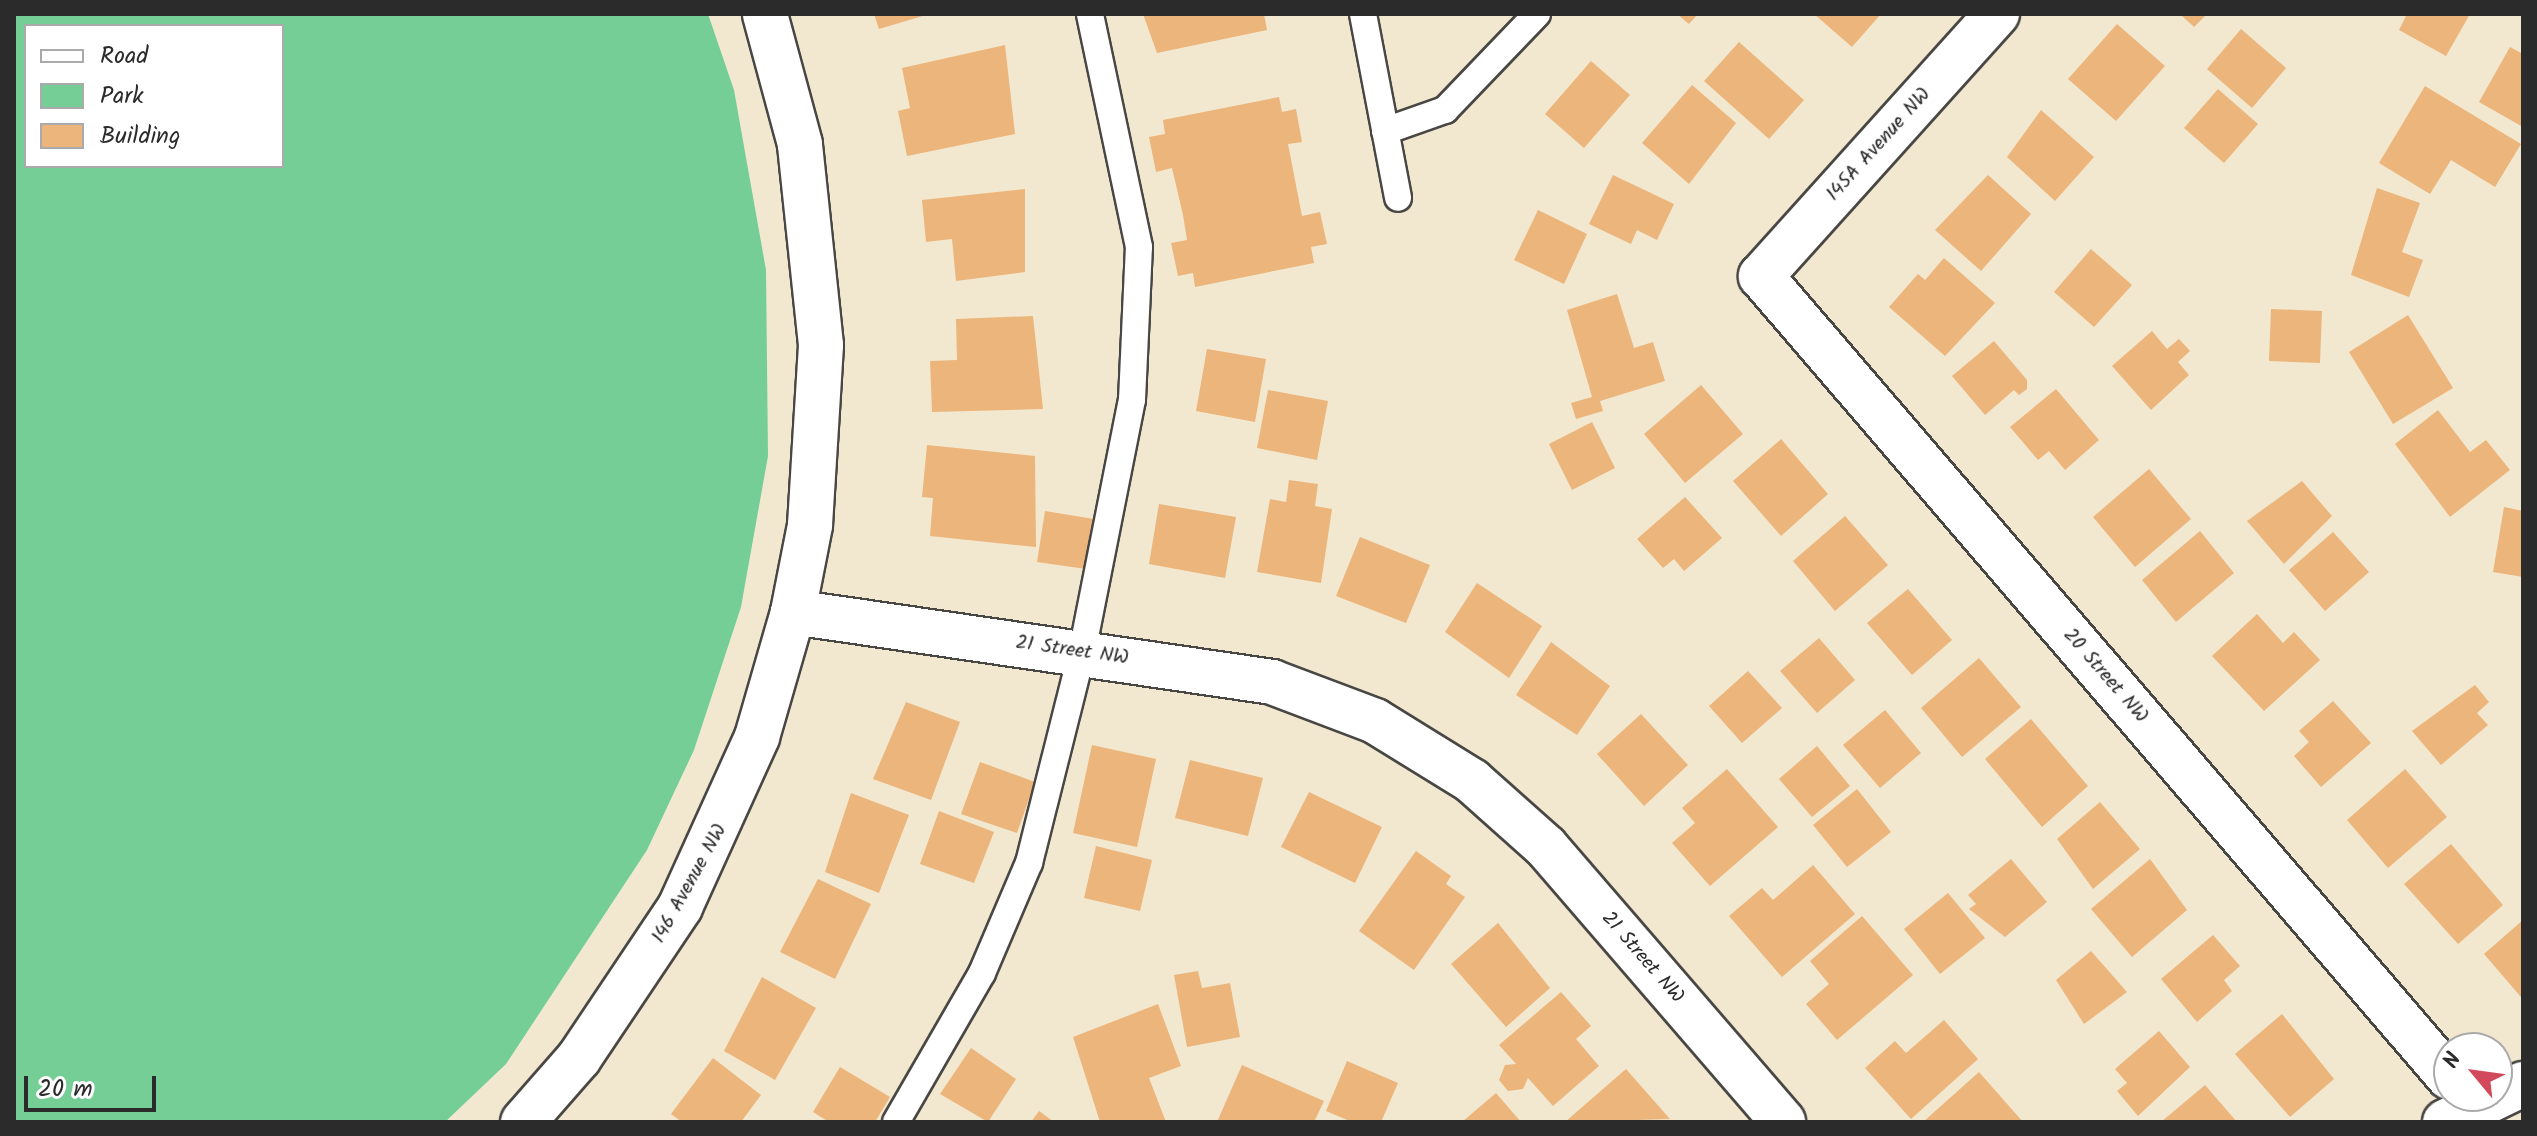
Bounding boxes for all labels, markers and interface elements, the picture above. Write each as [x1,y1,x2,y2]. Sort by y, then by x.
legend [24,24,284,168]
text: Road [100,37,148,76]
text: Park [100,77,144,116]
street label: 145A Avenue NW [1822,83,1936,207]
text: Building [100,117,180,156]
street label: 20 Street NW [2057,624,2153,728]
street label: 21 Street NW [1014,631,1130,671]
street label: 146 Avenue NW [647,820,733,948]
street label: 21 Street NW [1596,907,1688,1009]
north arrow [2433,1032,2513,1112]
text: N [2435,1047,2472,1076]
scale bar [28,1060,160,1110]
text: 20 m [38,1070,93,1109]

